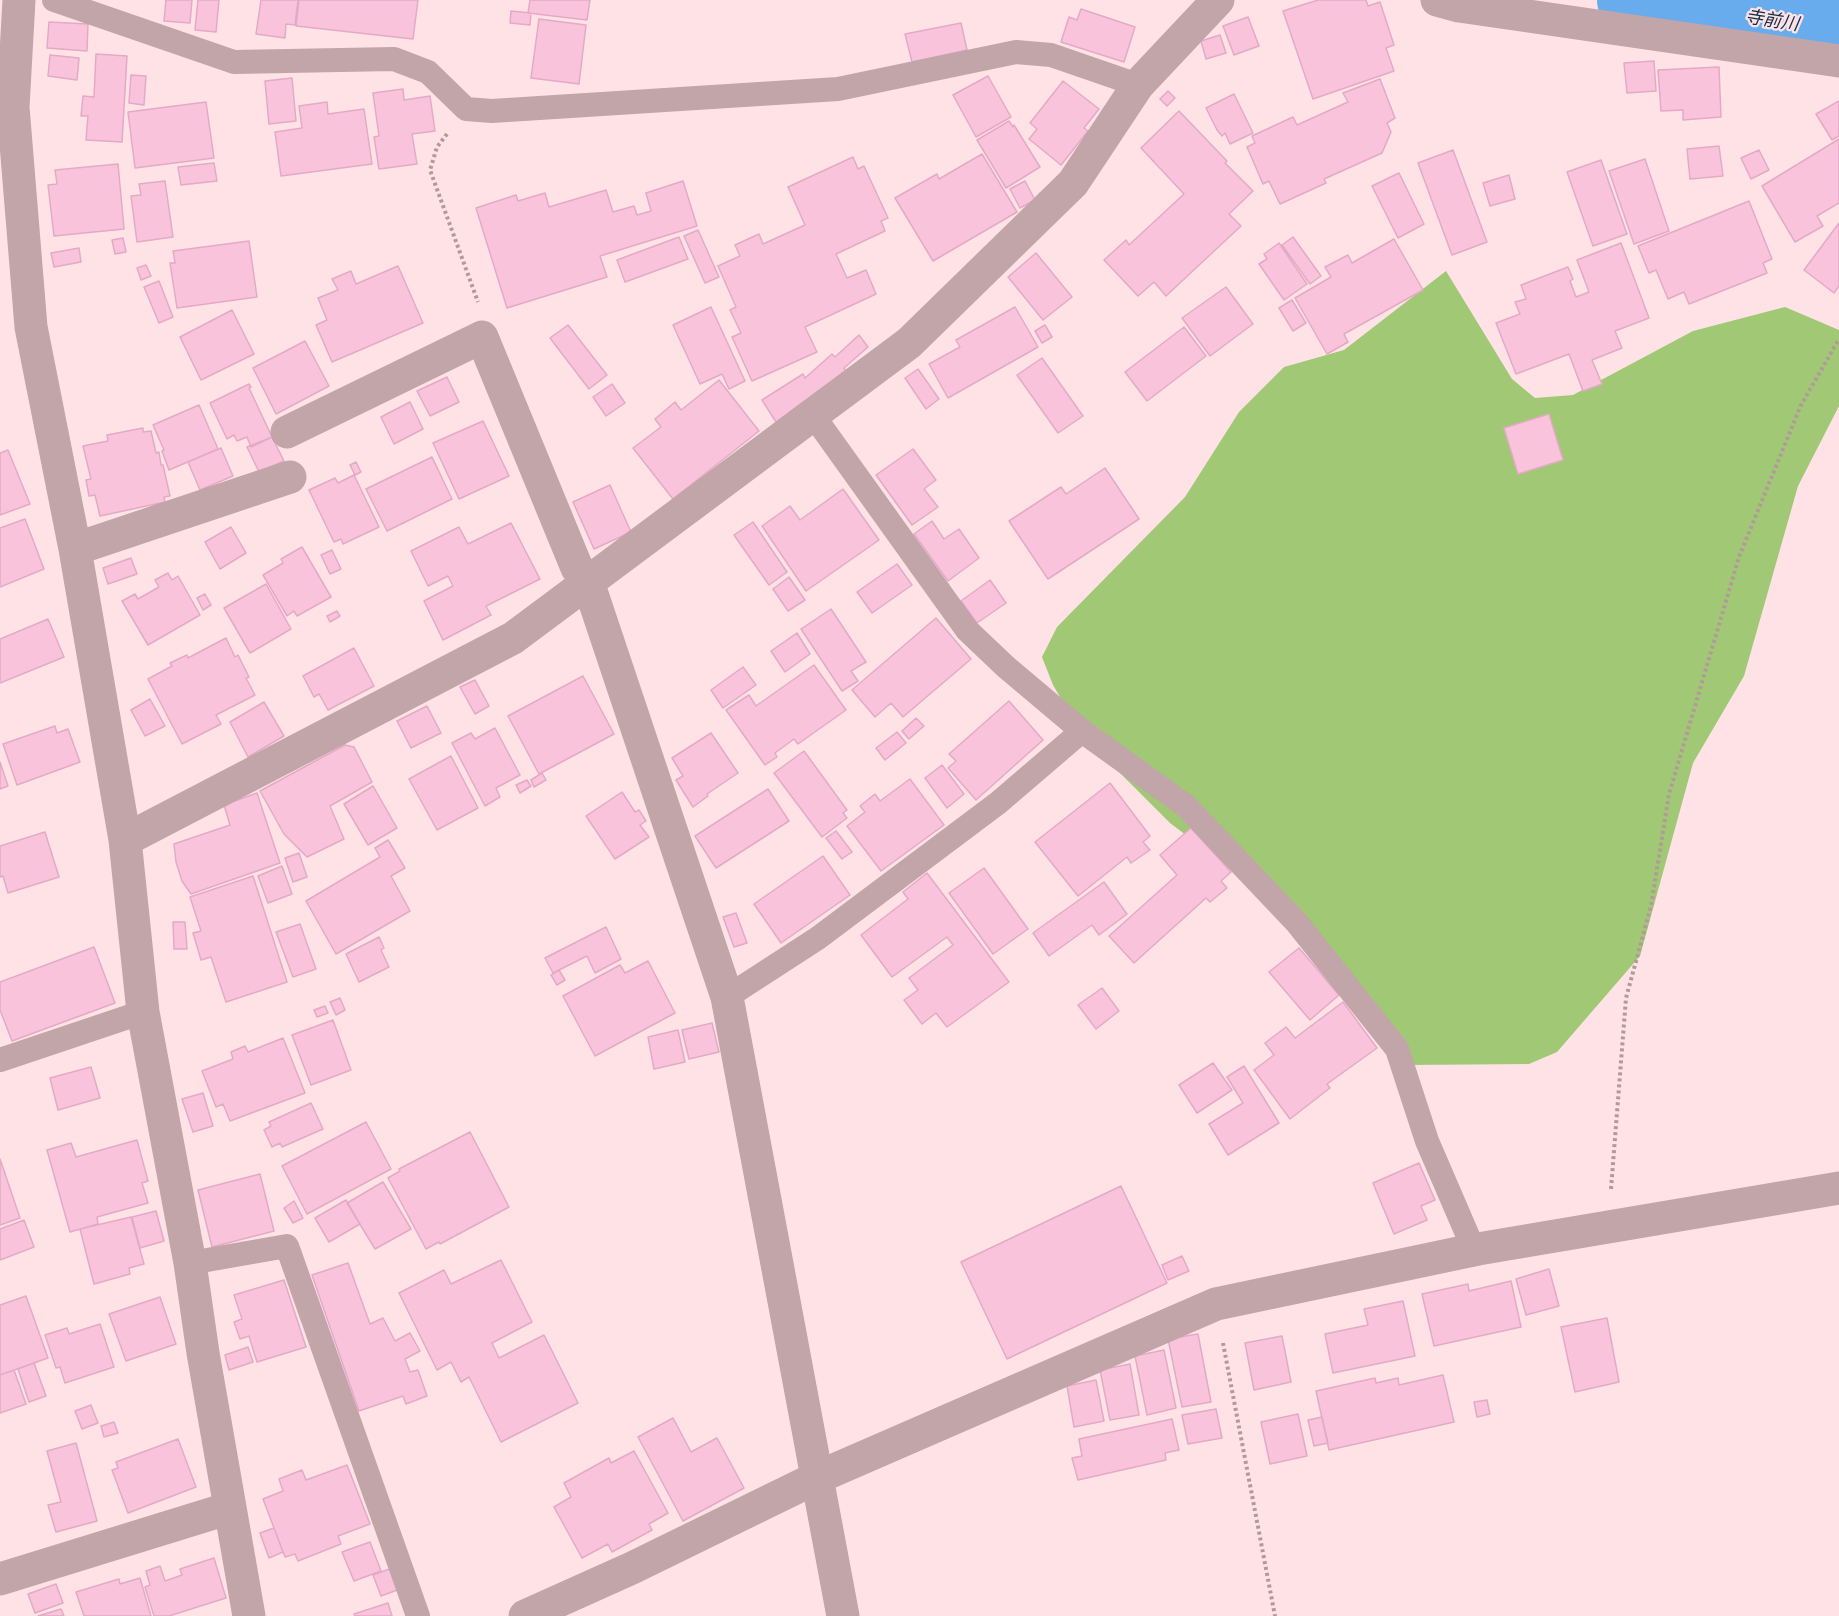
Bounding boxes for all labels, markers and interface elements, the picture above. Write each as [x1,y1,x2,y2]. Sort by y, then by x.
water label: 寺前川 [1744,6,1800,36]

